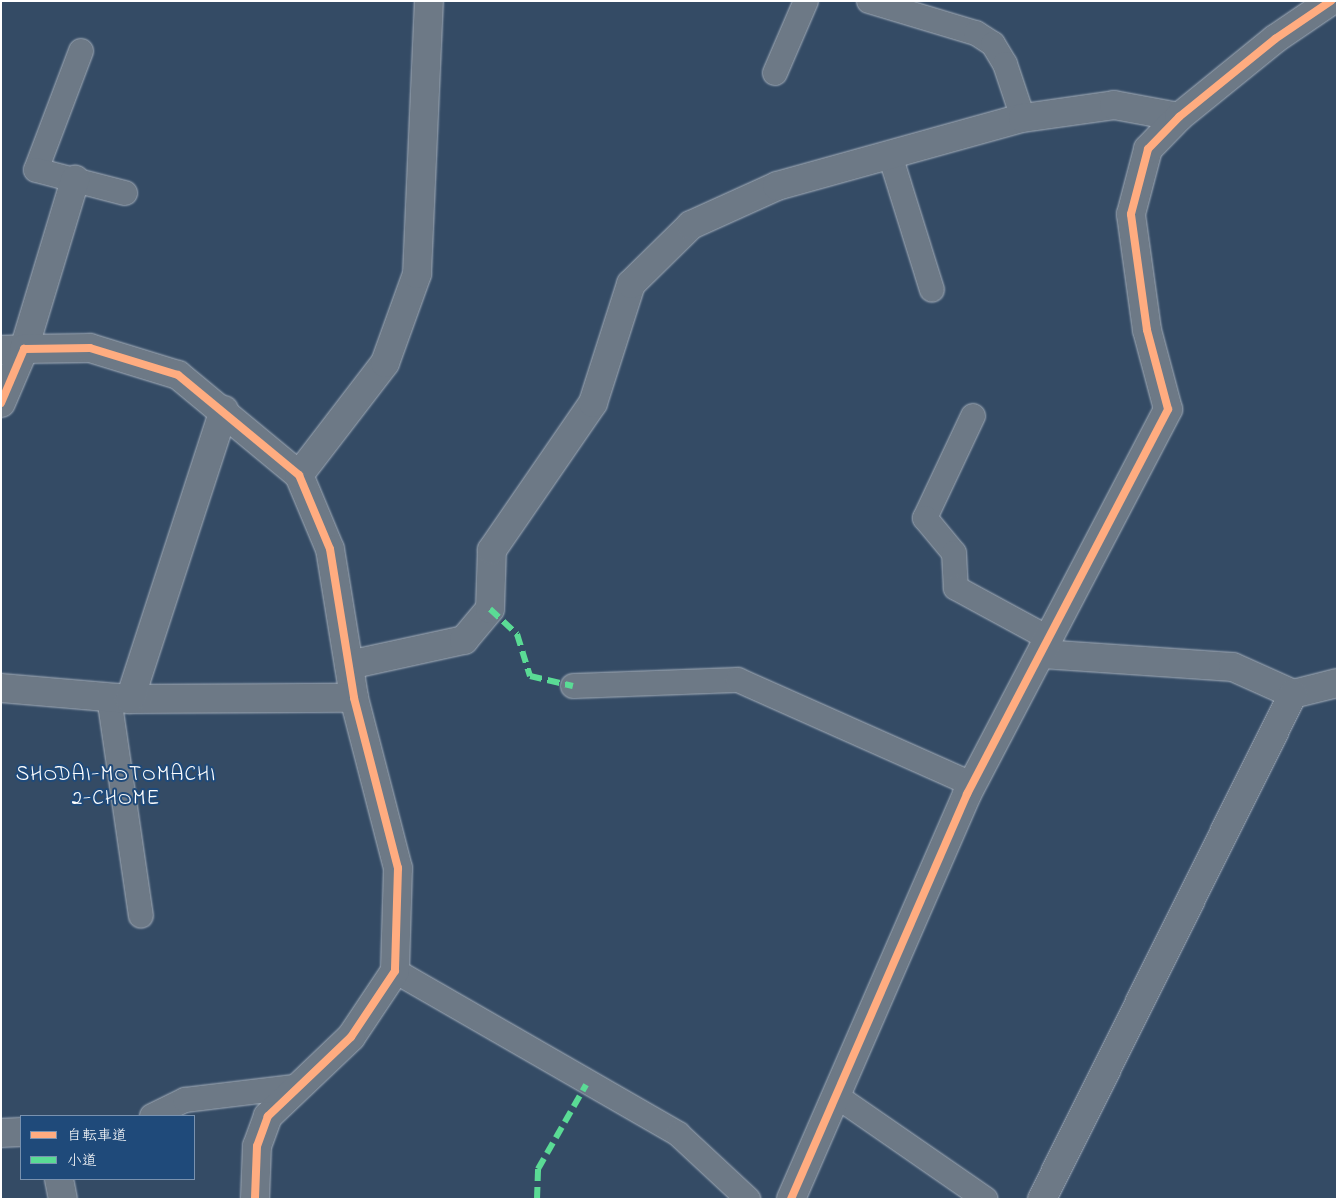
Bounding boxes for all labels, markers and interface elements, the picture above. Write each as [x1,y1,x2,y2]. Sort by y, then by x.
district label: SHODAI-MOTOMACHI 2-CHOME [14,762,218,812]
legend [20,1115,195,1180]
text: 自転車道 [67,1125,127,1147]
text: 小道 [67,1150,97,1172]

